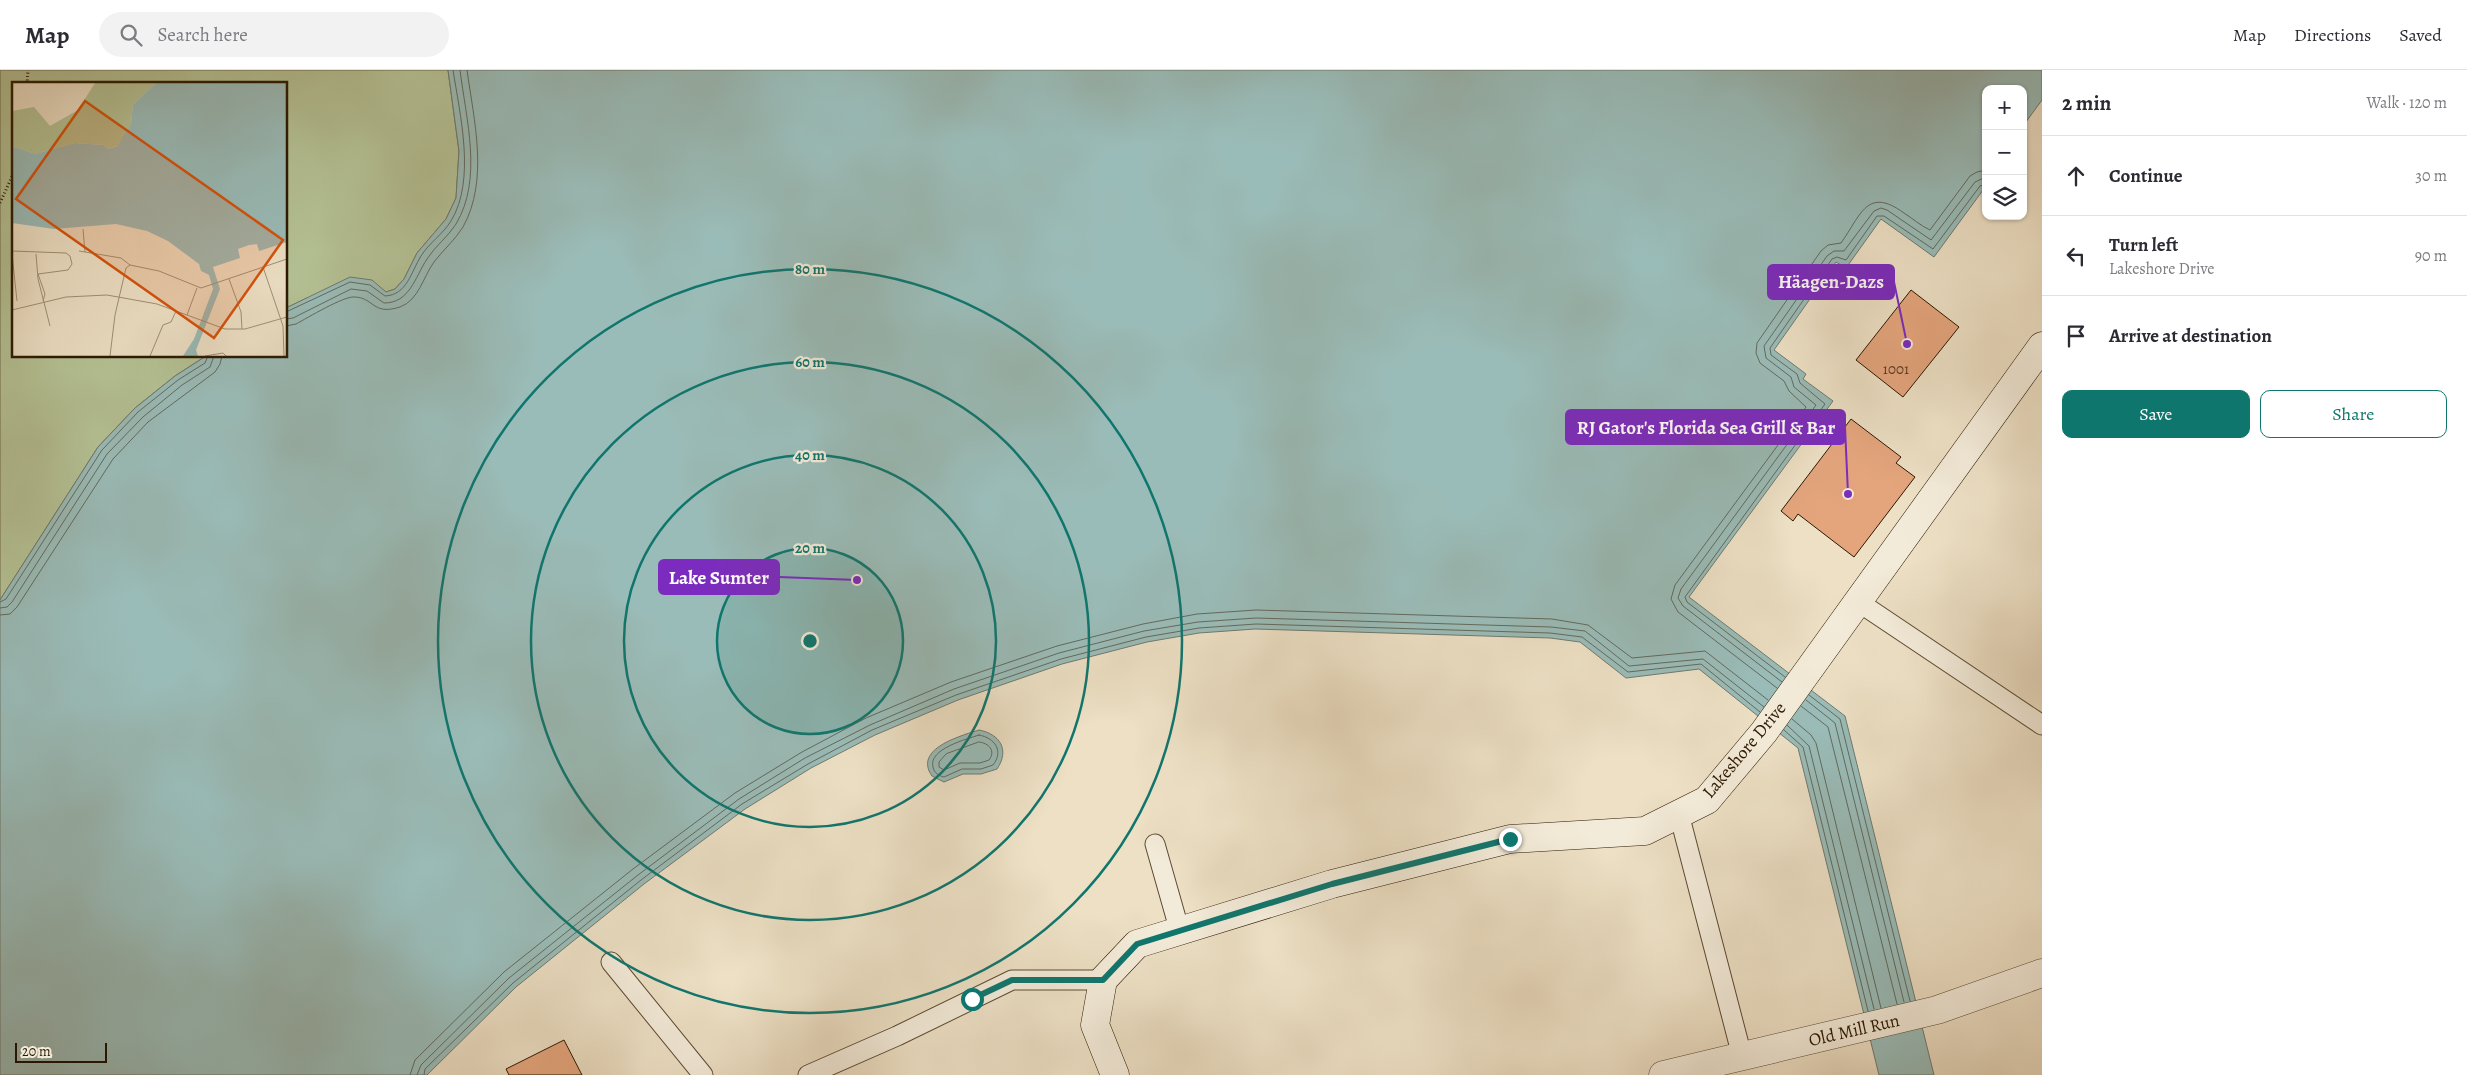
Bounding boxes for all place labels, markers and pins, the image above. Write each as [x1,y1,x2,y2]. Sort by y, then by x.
callout: Häagen-Dazs [1768,265,1894,299]
callout: RJ Gator's Florida Sea Grill & Bar [1566,410,1845,444]
callout: Lake Sumter [659,560,779,594]
centre of rings [801,632,819,650]

